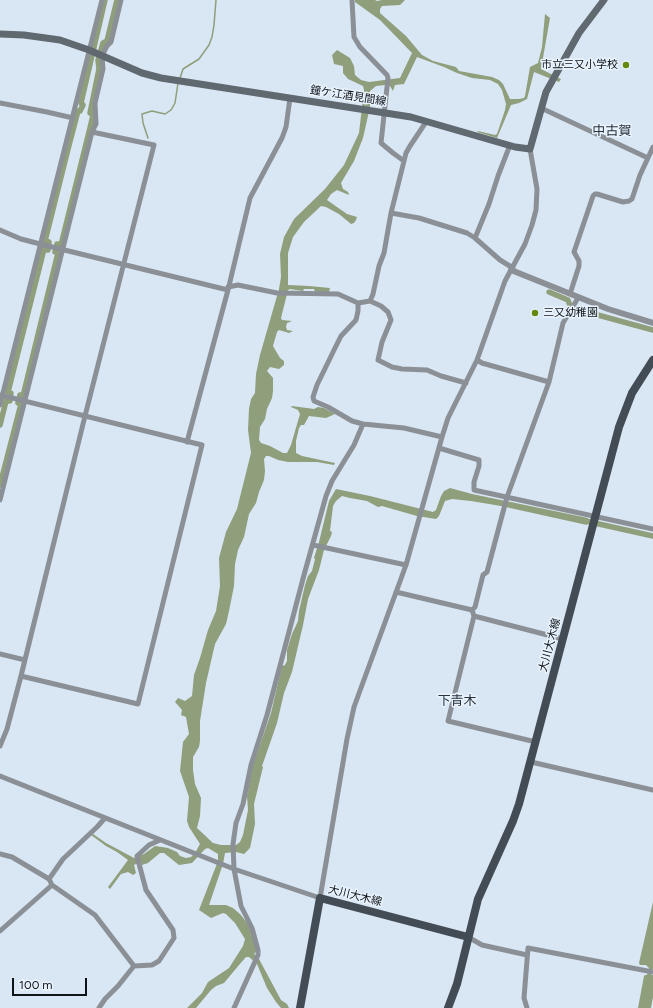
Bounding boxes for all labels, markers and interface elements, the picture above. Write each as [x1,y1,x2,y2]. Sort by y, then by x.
place label: 市立三又小学校 [541,58,618,72]
marker: 市立三又小学校 [621,60,631,70]
street label: 鐘ケ江酒見間線 [309,83,387,109]
district label: 中古賀 [593,123,631,139]
place label: 三又幼稚園 [543,306,598,320]
marker: 三又幼稚園 [530,308,540,318]
street label: 大川大木線 [537,617,563,673]
district label: 下青木 [438,693,476,709]
street label: 大川大木線 [327,883,383,909]
scale bar [14,970,89,996]
text: 100 m [19,978,53,992]

